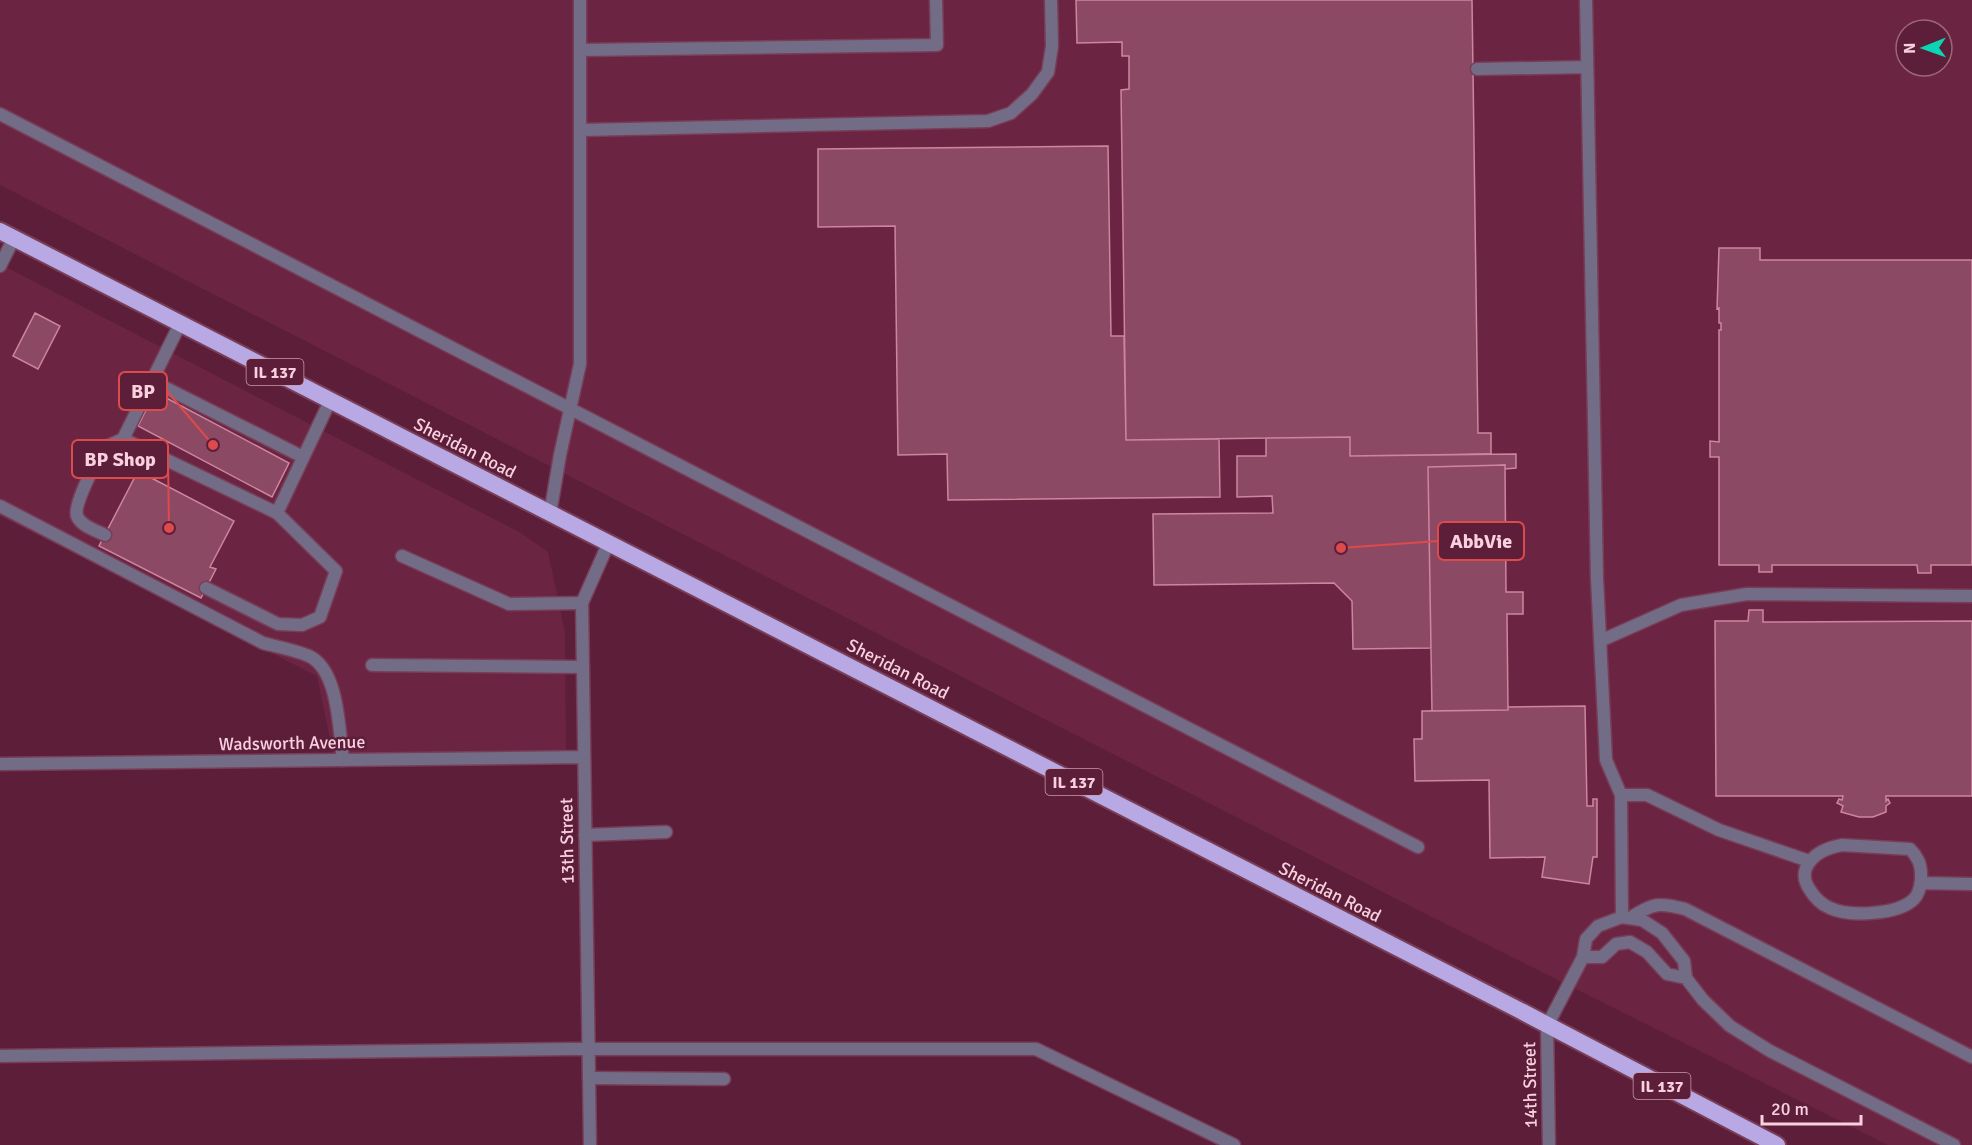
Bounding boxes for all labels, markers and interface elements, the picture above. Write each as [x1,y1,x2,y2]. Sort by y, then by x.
north arrow [1894,18,1954,78]
text: N [1900,43,1920,54]
road number: IL 137 [246,359,304,385]
callout: BP [119,372,167,410]
text: BP [131,379,155,404]
street label: Sheridan Road [410,413,520,483]
callout: BP Shop [72,440,168,478]
text: BP Shop [84,447,156,472]
callout: AbbVie [1438,522,1524,560]
text: AbbVie [1450,529,1512,554]
street label: Sheridan Road [843,634,953,704]
street label: Wadsworth Avenue [219,731,365,755]
road number: IL 137 [1046,769,1102,795]
street label: 13th Street [555,798,579,884]
street label: Sheridan Road [1275,857,1385,927]
street label: 14th Street [1518,1042,1542,1128]
road number: IL 137 [1634,1073,1690,1099]
scale bar [1762,1088,1861,1126]
text: 20 m [1771,1098,1809,1120]

